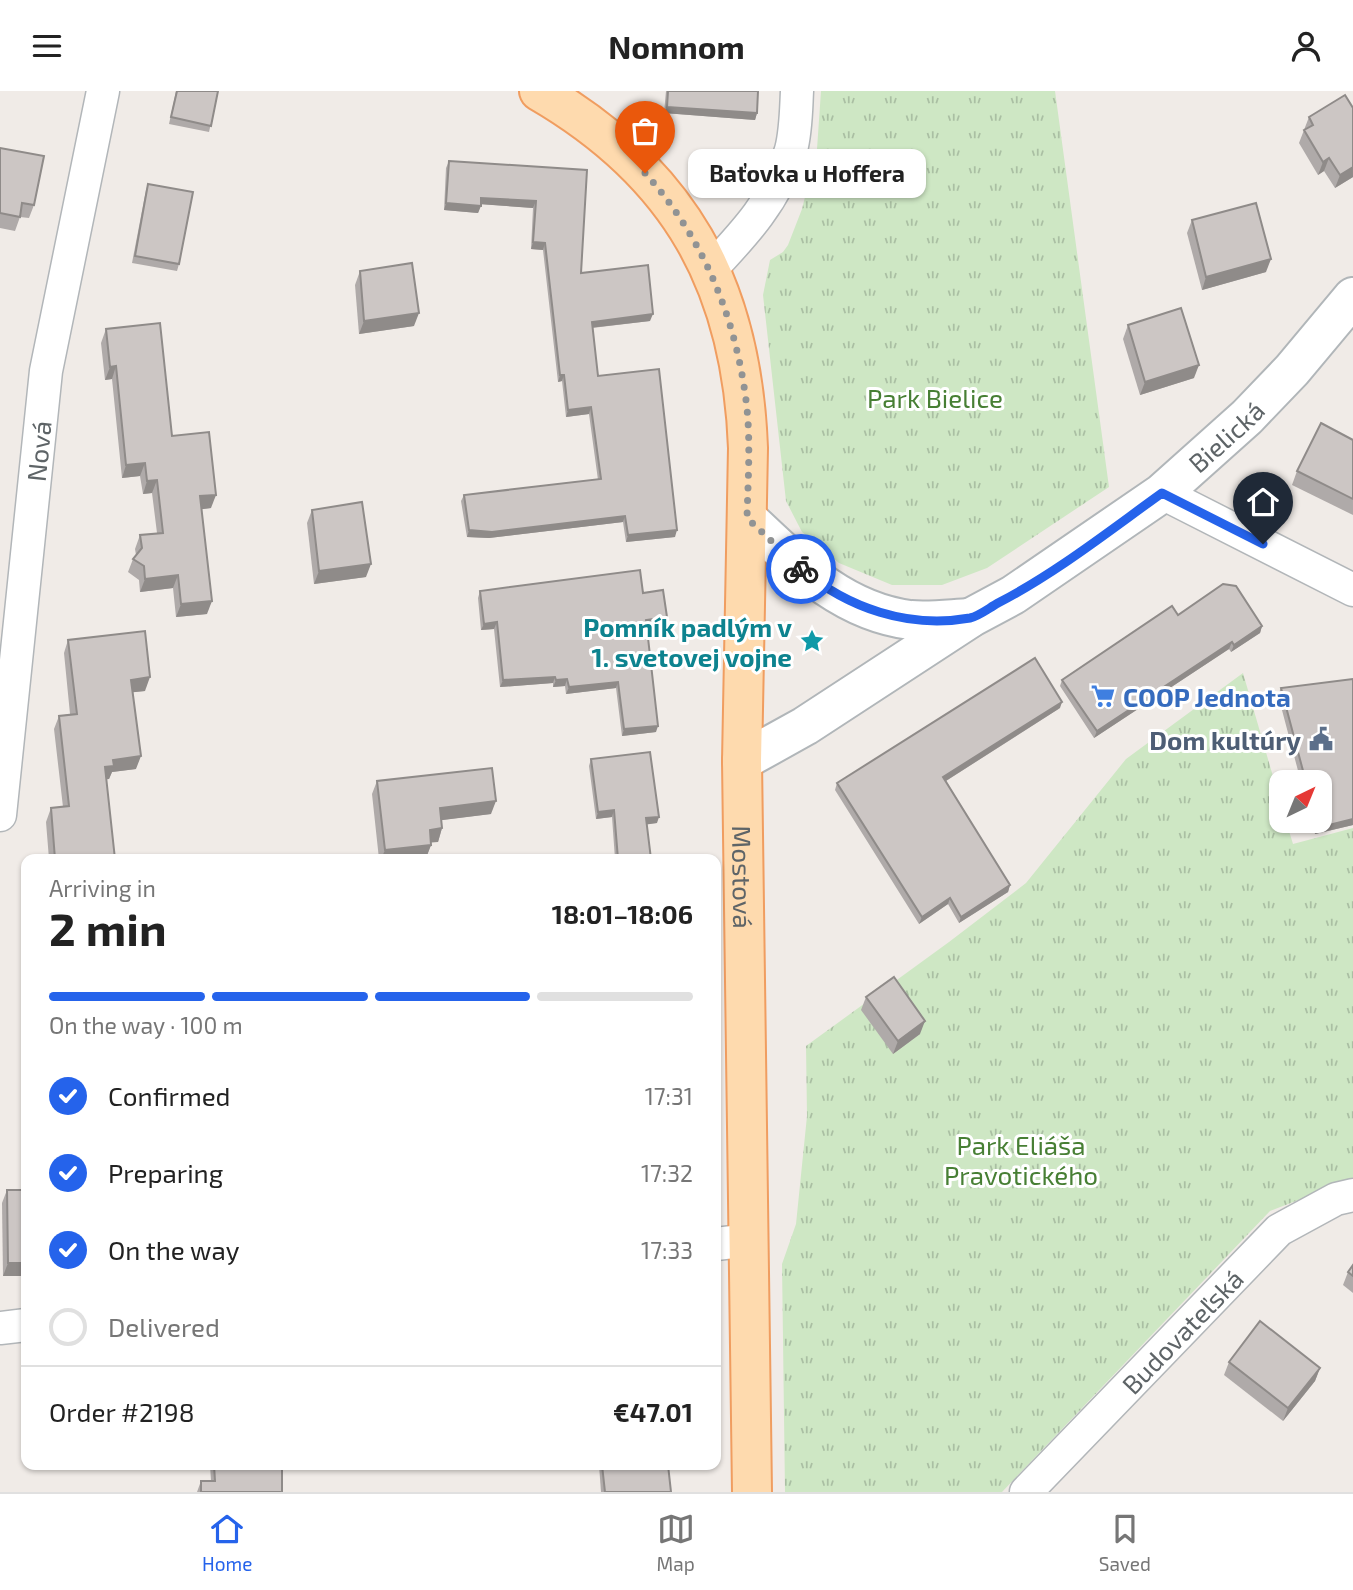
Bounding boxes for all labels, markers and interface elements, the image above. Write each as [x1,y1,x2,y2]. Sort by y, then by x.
icon: menu [28,27,66,65]
text: Nomnom [608,27,745,65]
icon: person [1287,27,1325,65]
pin [615,101,675,173]
icon: bag [626,112,664,150]
callout: Baťovka u Hoffera [687,148,925,197]
text: Baťovka u Hoffera [709,159,905,187]
park label: Park Bielice [867,382,1003,413]
street label: Bielická [1181,394,1270,478]
street label: Nová [19,419,56,483]
pin [1233,472,1293,544]
icon: home [1244,483,1282,521]
courier [766,534,836,604]
icon: bike [782,550,820,588]
place label: Pomník padlým v 1. svetovej vojne [583,611,792,672]
place icon: Pomník padlým v 1. svetovej vojne [798,627,826,655]
place label: COOP Jednota [1123,681,1291,712]
supermarket icon: COOP Jednota [1089,682,1117,710]
place label: Dom kultúry [1149,724,1301,756]
public building icon: Dom kultúry [1307,725,1335,753]
north arrow [1269,770,1332,833]
map controls [1269,770,1332,833]
street label: Mostová [727,825,760,929]
text: Arriving in [49,874,156,902]
text: 18:01–18:06 [552,898,693,929]
text: 2 min [49,900,167,955]
text: On the way · 100 m [49,1011,243,1039]
icon: check [49,1077,87,1115]
text: Confirmed [108,1080,231,1111]
text: 17:31 [645,1082,693,1110]
park label: Park Eliáša Pravotického [944,1129,1098,1190]
icon: check [49,1154,87,1192]
text: Preparing [108,1157,223,1188]
text: 17:32 [641,1159,693,1187]
icon: check [49,1231,87,1269]
text: On the way [108,1234,239,1265]
text: 17:33 [641,1236,693,1264]
street label: Budovateľská [1115,1262,1249,1399]
text: Delivered [108,1311,220,1342]
text: Order #2198 [49,1396,195,1427]
text: €47.01 [613,1396,693,1427]
tab: Home [202,1510,252,1575]
tab: Map [657,1510,695,1575]
tab: Saved [1099,1510,1151,1575]

